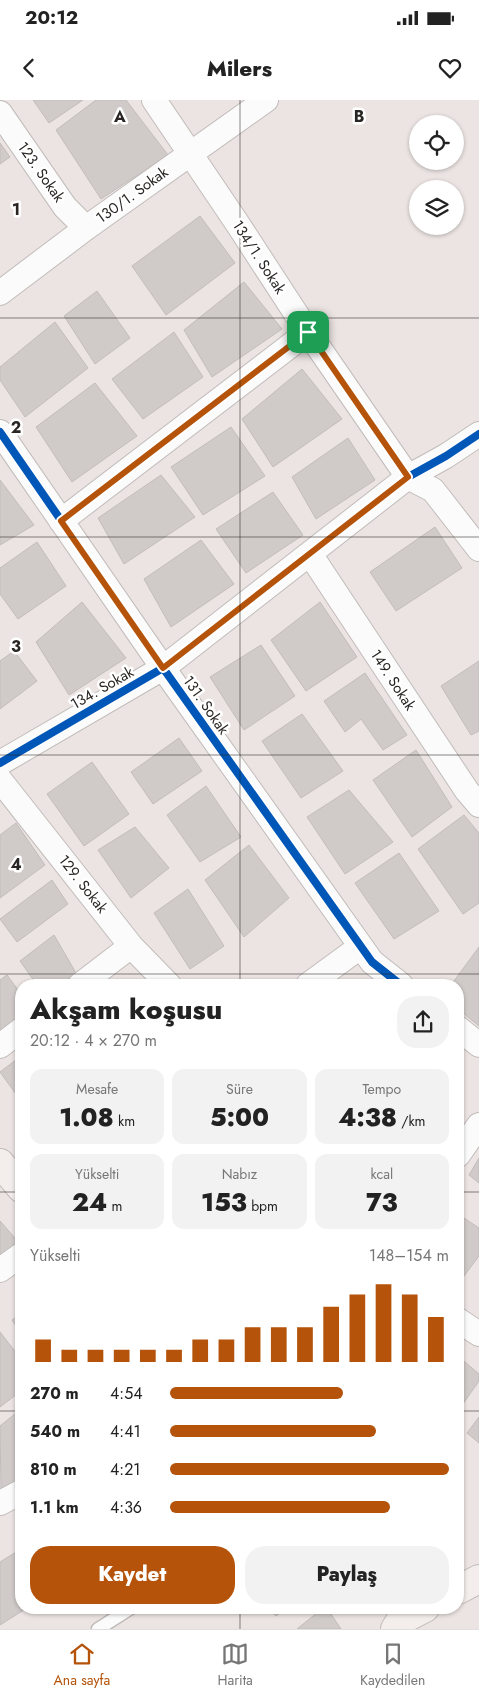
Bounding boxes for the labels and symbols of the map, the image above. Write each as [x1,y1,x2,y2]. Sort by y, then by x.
text: A [113,105,126,128]
text: B [354,105,364,128]
street label: 123. Sokak [12,137,70,207]
street label: 130/1. Sokak [91,161,173,229]
text: 1 [12,198,20,221]
street label: 134/1. Sokak [227,216,291,299]
pin [287,311,329,353]
text: 2 [11,416,21,439]
text: 3 [11,635,21,658]
street label: 149. Sokak [365,645,421,715]
street label: 134. Sokak [66,661,138,715]
street label: 131. Sokak [178,671,235,739]
street label: 129. Sokak [53,850,113,918]
text: 4 [10,853,22,876]

